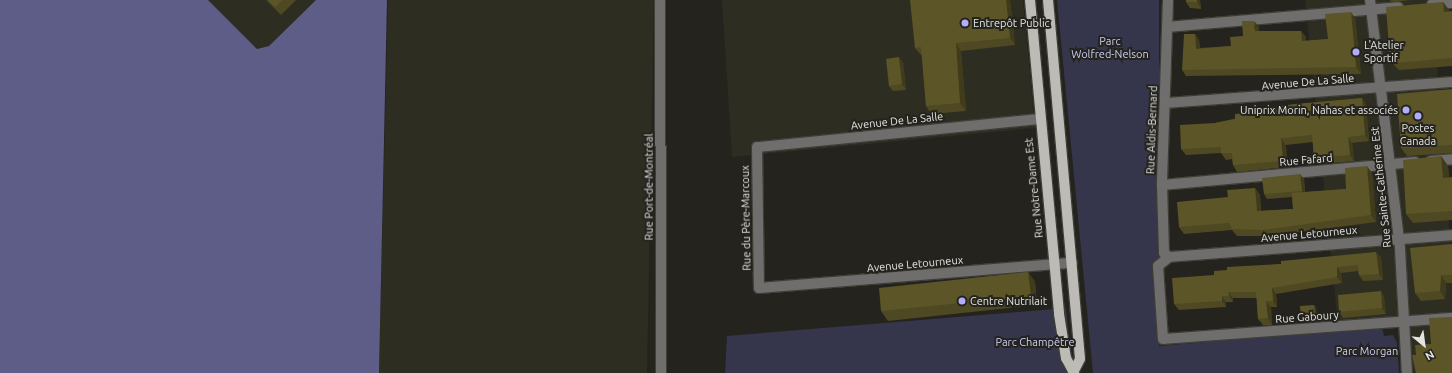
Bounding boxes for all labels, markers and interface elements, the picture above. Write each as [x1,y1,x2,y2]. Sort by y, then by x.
place label: Entrepôt Public [973,16,1050,30]
marker: Entrepôt Public [960,18,970,28]
park label: Parc Wolfred-Nelson [1071,35,1149,61]
place label: L'Atelier Sportif [1364,39,1404,65]
marker: L'Atelier Sportif [1351,47,1361,57]
street label: Avenue De La Salle [1261,71,1355,93]
street label: Rue Aldis-Bernard [1144,86,1160,174]
place label: Uniprix Morin, Nahas et associés [1240,103,1398,117]
marker: Uniprix Morin, Nahas et associés [1401,105,1411,115]
street label: Avenue De La Salle [850,110,944,132]
marker: Postes Canada [1413,111,1423,121]
place label: Postes Canada [1400,122,1436,148]
street label: Rue Sainte-Catherine Est [1368,126,1394,248]
street label: Rue Port-de-Montréal [642,133,656,241]
street label: Rue Notre-Dame Est [1022,137,1046,239]
street label: Rue Fafard [1279,151,1333,169]
street label: Rue du Père-Marcoux [738,165,754,271]
street label: Avenue Letourneux [1260,223,1358,245]
street label: Avenue Letourneux [866,253,964,275]
place label: Centre Nutrilait [970,294,1047,308]
marker: Centre Nutrilait [957,296,967,306]
street label: Rue Gaboury [1275,308,1339,326]
north arrow [1404,325,1444,365]
park label: Parc Champêtre [995,335,1075,349]
park label: Parc Morgan [1336,344,1398,358]
text: N [1423,348,1436,363]

